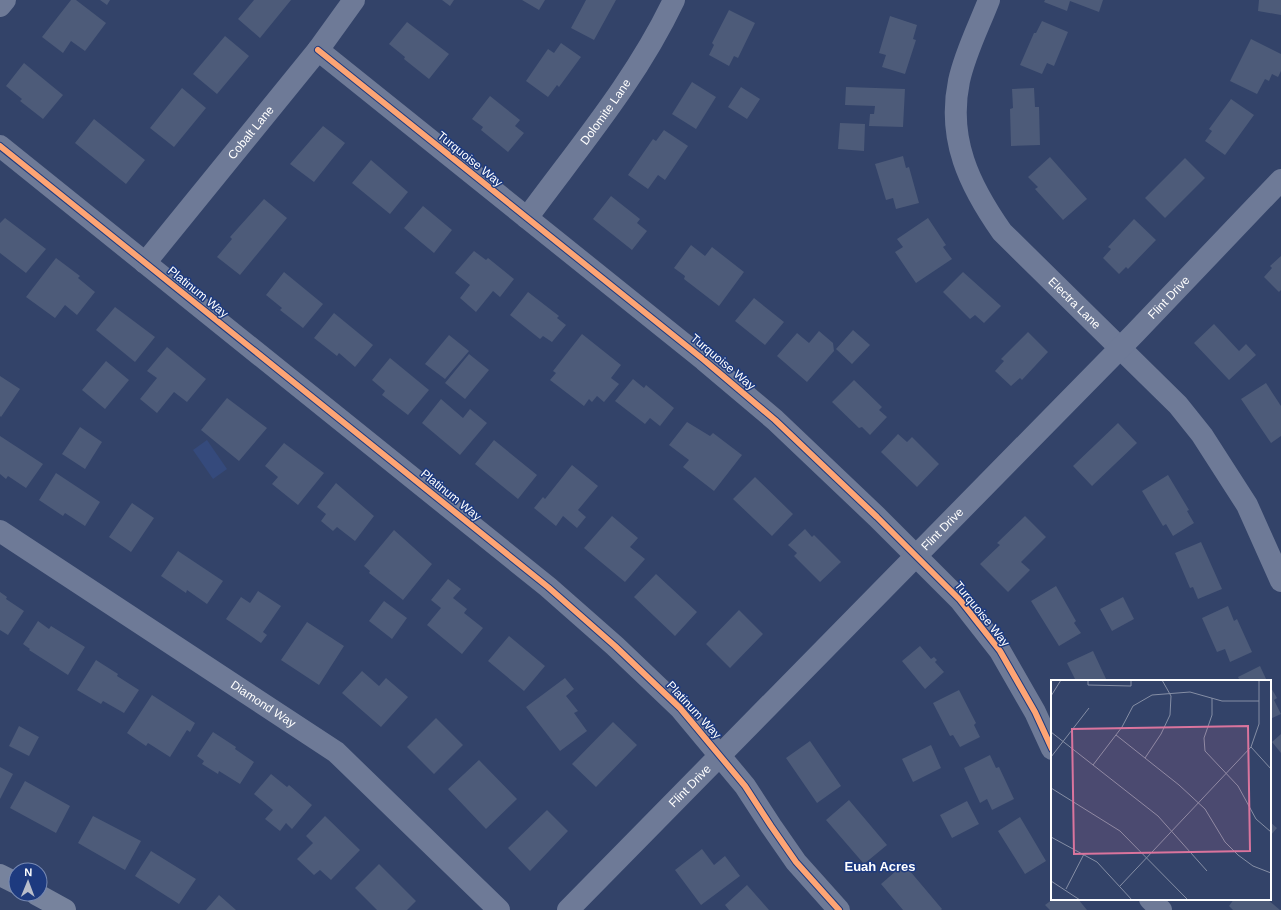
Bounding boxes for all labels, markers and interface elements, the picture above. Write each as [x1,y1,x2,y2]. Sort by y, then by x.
street label: Dolomite Lane [577,76,634,148]
street label: Cobalt Lane [225,103,277,162]
street label: Turquoise Way [435,128,505,190]
street label: Platinum Way [165,263,231,321]
street label: Flint Drive [1145,273,1193,322]
street label: Electra Lane [1045,275,1104,332]
street label: Turquoise Way [688,331,758,393]
street label: Platinum Way [418,466,484,524]
street label: Flint Drive [918,505,966,553]
street label: Turquoise Way [951,579,1013,649]
street label: Diamond Way [228,678,298,731]
street label: Platinum Way [664,678,724,742]
inset map [1051,680,1271,900]
street label: Flint Drive [666,761,714,810]
district label: Euah Acres [844,859,916,874]
north arrow [8,862,48,902]
text: N [24,866,32,878]

